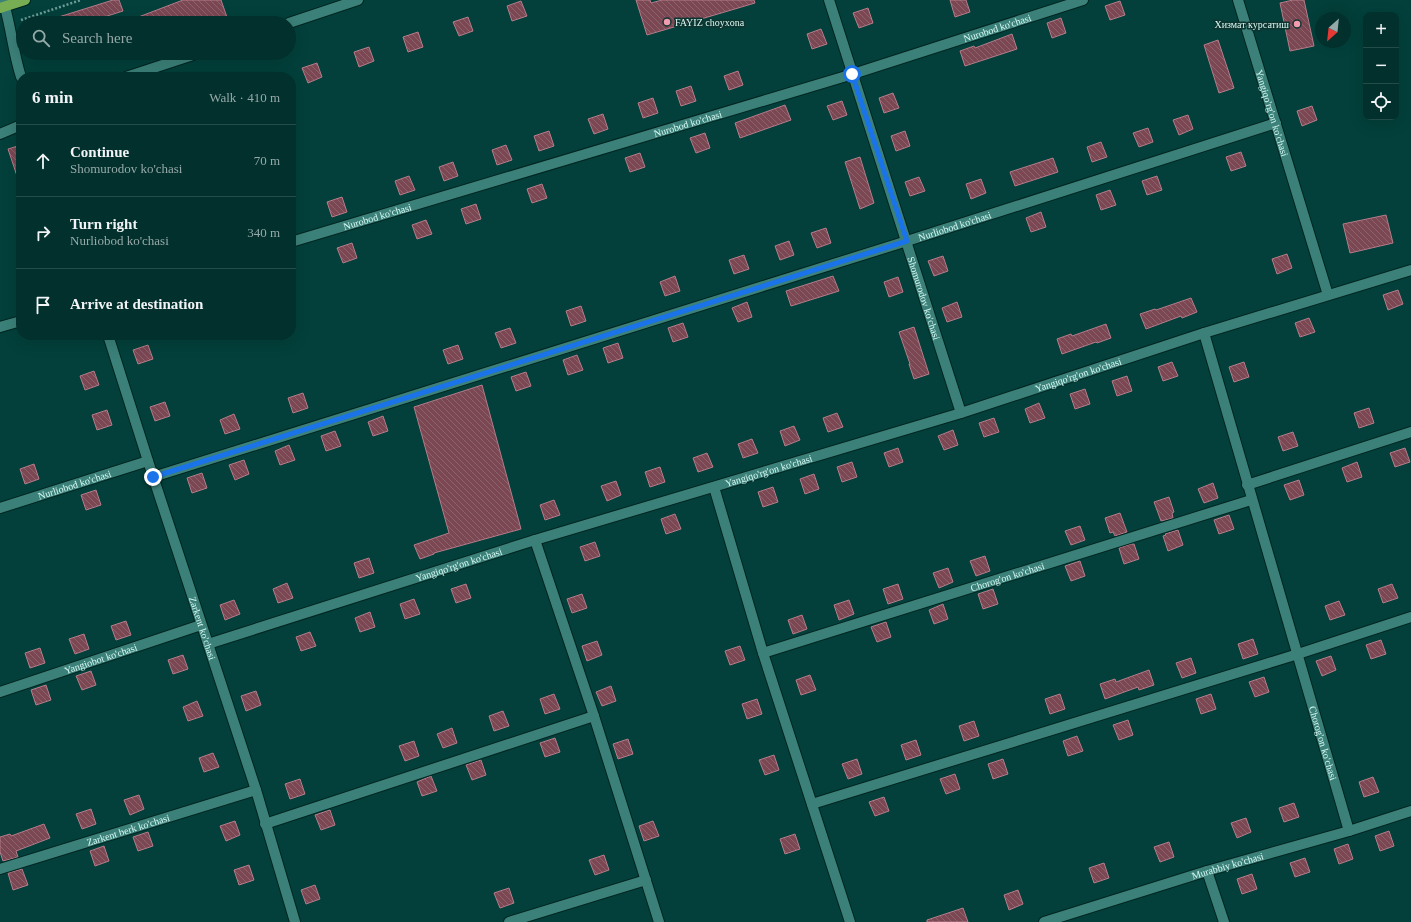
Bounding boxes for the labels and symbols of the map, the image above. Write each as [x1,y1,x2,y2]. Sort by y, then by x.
street label: Nurobod ko'chasi [962,12,1033,44]
north arrow [1315,12,1351,48]
marker: FAYIZ choyxona [662,17,672,27]
place label: FAYIZ choyxona [675,17,745,28]
place label: Хизмат курсатиш [1214,19,1289,30]
marker: Хизмат курсатиш [1292,19,1302,29]
route start [843,65,861,83]
street label: Yangiqo'rg'on ko'chasi [1254,68,1290,158]
street label: Nurobod ko'chasi [652,108,723,139]
street label: Nurobod ko'chasi [342,201,413,232]
street label: Nurliobod ko'chasi [917,209,993,243]
street label: Shomurodov ko'chasi [905,255,942,341]
street label: Yangiqo'rg'on ko'chasi [1034,356,1123,394]
street label: Yangiqo'rg'on ko'chasi [724,453,814,489]
street label: Nurliobod ko'chasi [37,468,113,502]
route end [144,468,162,486]
street label: Yangiqo'rg'on ko'chasi [414,546,504,584]
street label: Chorog'on ko'chasi [969,560,1046,594]
street label: Zarkent ko'chasi [187,595,218,661]
street label: Yangiobot ko'chasi [63,642,139,676]
street label: Chorog'on ko'chasi [1307,705,1339,782]
street label: Zarkent berk ko'chasi [85,812,171,848]
street label: Murabbiy ko'chasi [1190,850,1265,882]

